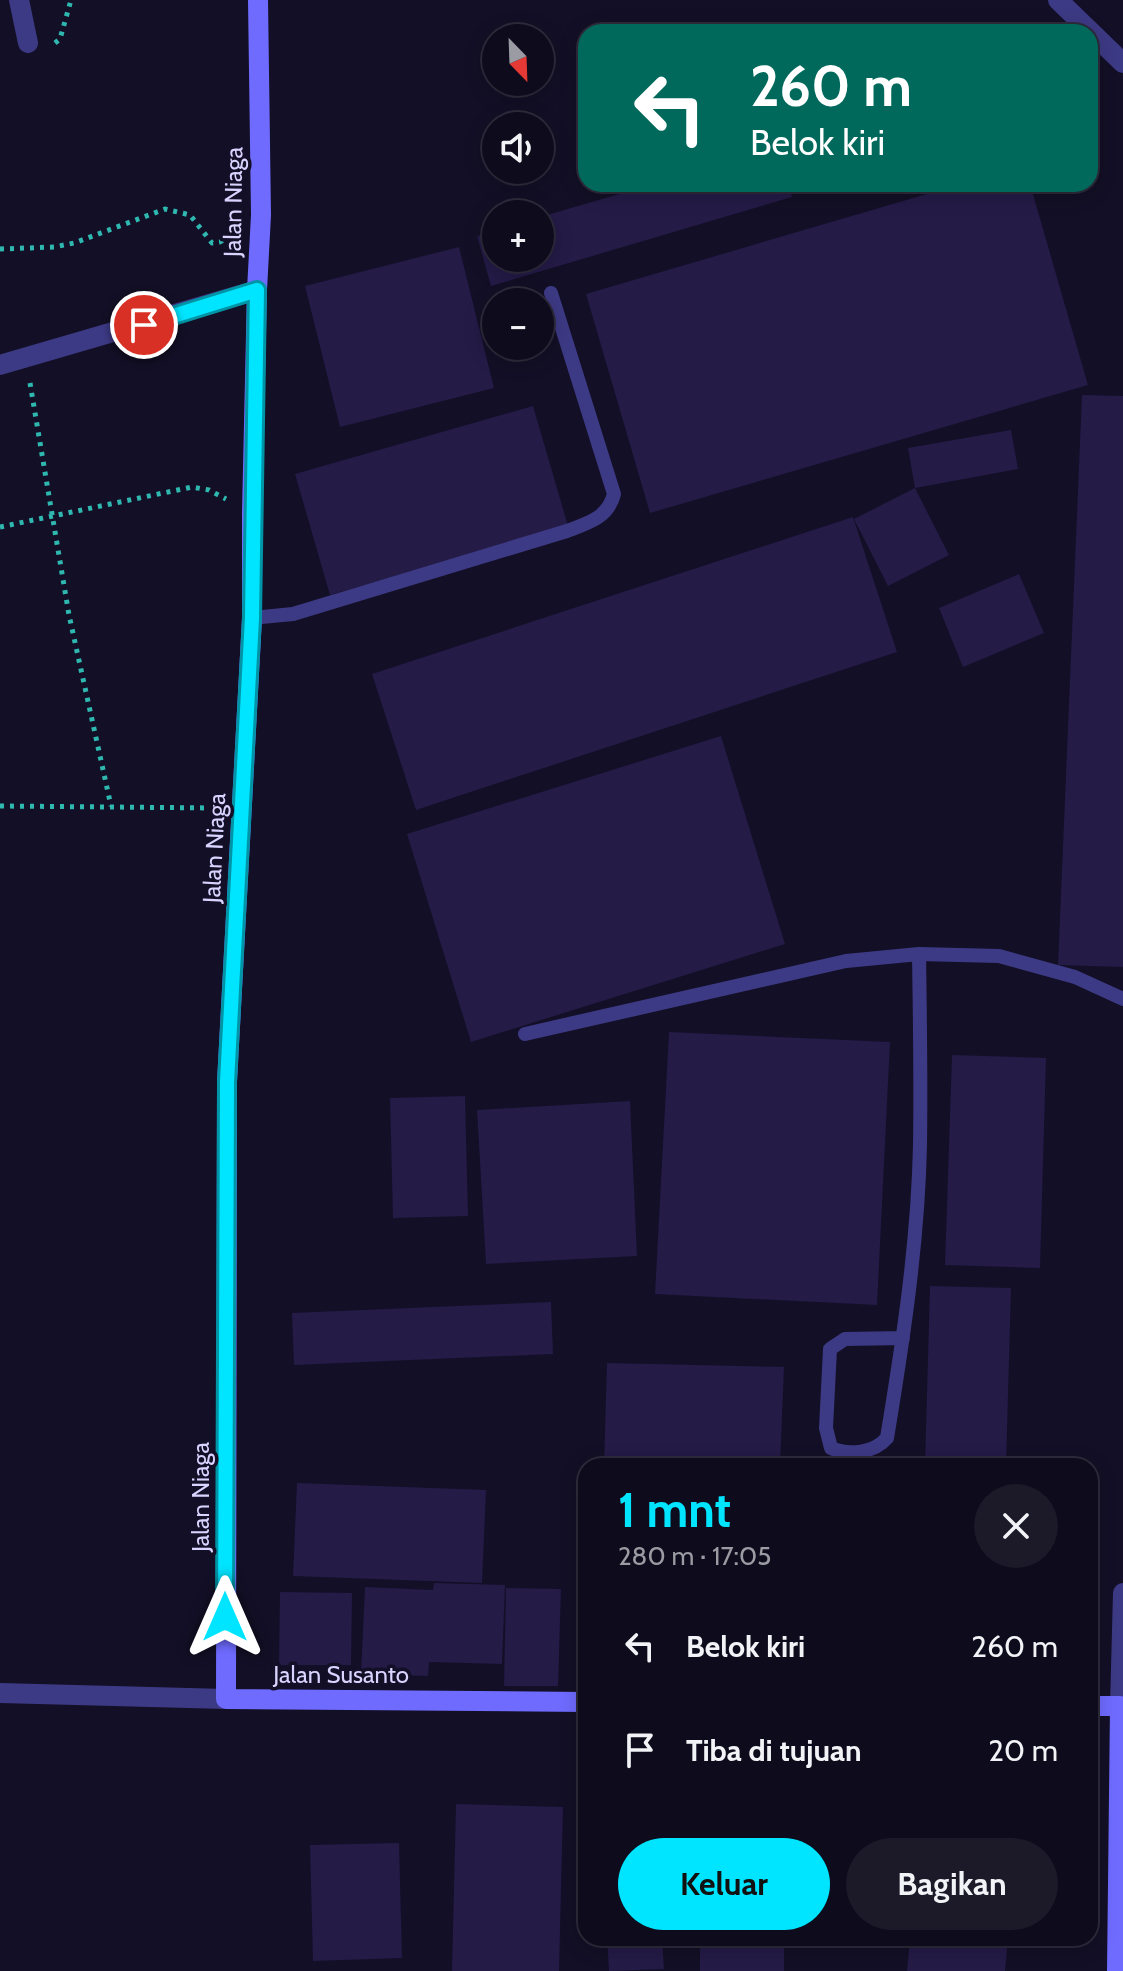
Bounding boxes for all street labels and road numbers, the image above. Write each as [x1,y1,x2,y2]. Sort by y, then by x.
street label: Jalan Niaga [218,146,248,258]
street label: Jalan Niaga [197,792,231,905]
street label: Jalan Niaga [186,1441,215,1553]
street label: Jalan Susanto [272,1660,409,1689]

